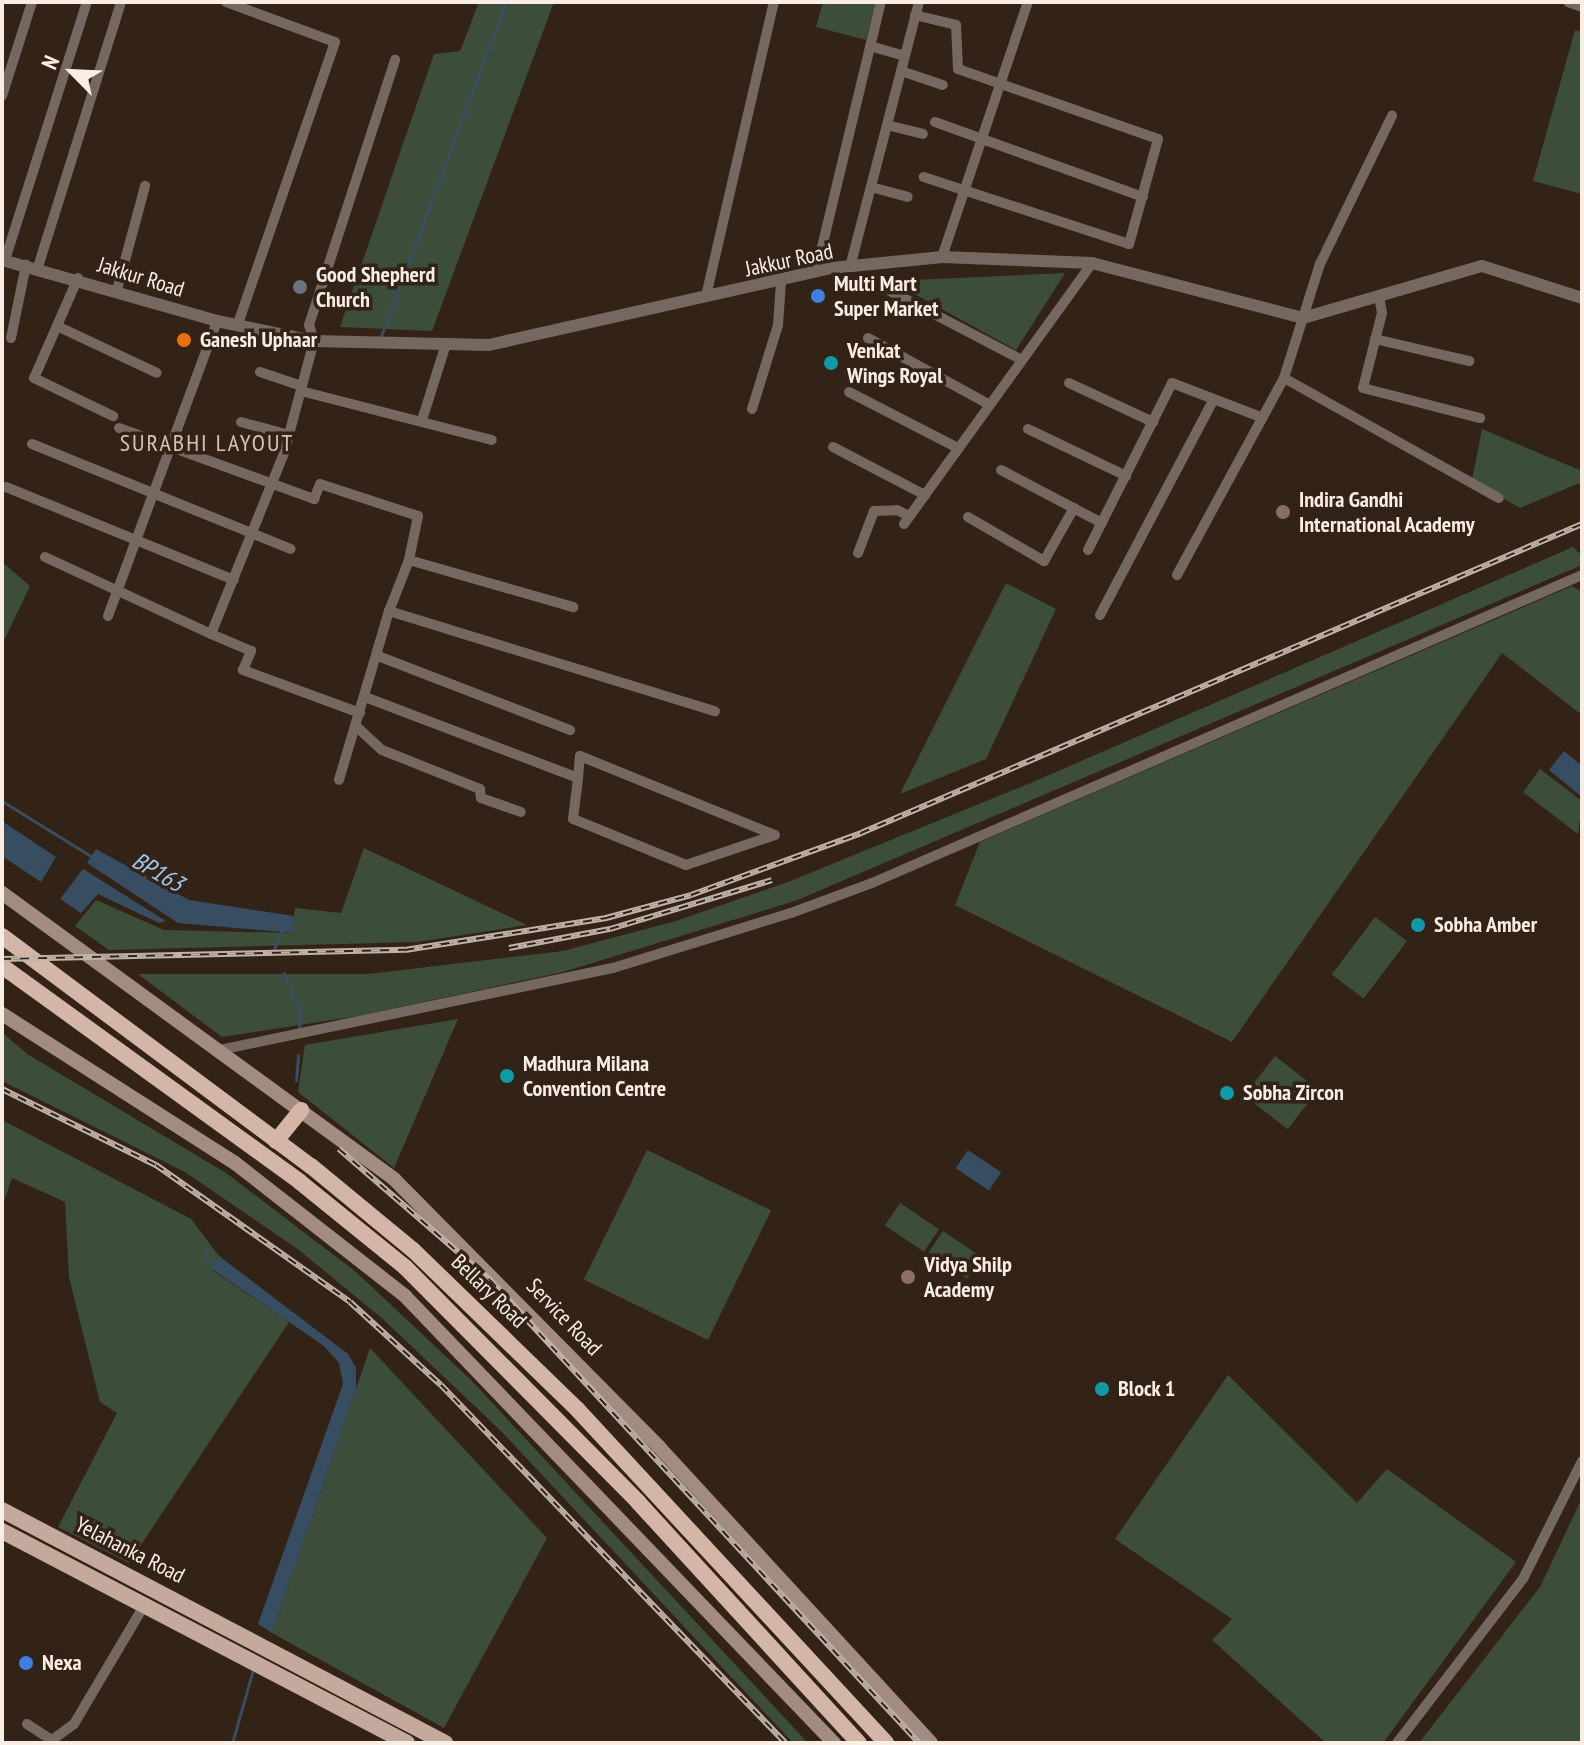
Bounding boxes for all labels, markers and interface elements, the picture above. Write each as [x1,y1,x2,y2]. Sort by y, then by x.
north arrow [32,32,112,112]
text: N [35,51,65,73]
street label: Jakkur Road [743,238,835,282]
street label: Jakkur Road [95,251,187,303]
place label: Good Shepherd Church [316,261,435,312]
place label: Multi Mart Super Market [834,270,938,322]
marker: Good Shepherd Church [291,278,309,296]
marker: Multi Mart Super Market [809,287,827,305]
place label: Ganesh Uphaar [200,327,317,353]
marker: Ganesh Uphaar [175,331,193,349]
place label: Venkat Wings Royal [847,337,943,388]
marker: Venkat Wings Royal [822,354,840,372]
district label: SURABHI LAYOUT [120,429,294,457]
place label: Indira Gandhi International Academy [1299,486,1475,538]
marker: Indira Gandhi International Academy [1274,503,1292,521]
water label: BP163 [127,846,189,898]
place label: Sobha Amber [1434,912,1538,938]
marker: Sobha Amber [1409,916,1427,934]
place label: Madhura Milana Convention Centre [523,1050,667,1102]
marker: Madhura Milana Convention Centre [498,1067,516,1085]
place label: Sobha Zircon [1243,1080,1344,1106]
marker: Sobha Zircon [1218,1084,1236,1102]
street label: Bellary Road [446,1249,532,1333]
place label: Vidya Shilp Academy [924,1251,1012,1302]
marker: Vidya Shilp Academy [899,1268,917,1286]
street label: Service Road [521,1273,607,1361]
place label: Block 1 [1118,1376,1176,1402]
marker: Block 1 [1093,1380,1111,1398]
street label: Yelahanka Road [71,1511,189,1589]
place label: Nexa [42,1650,82,1676]
marker: Nexa [17,1654,35,1672]

